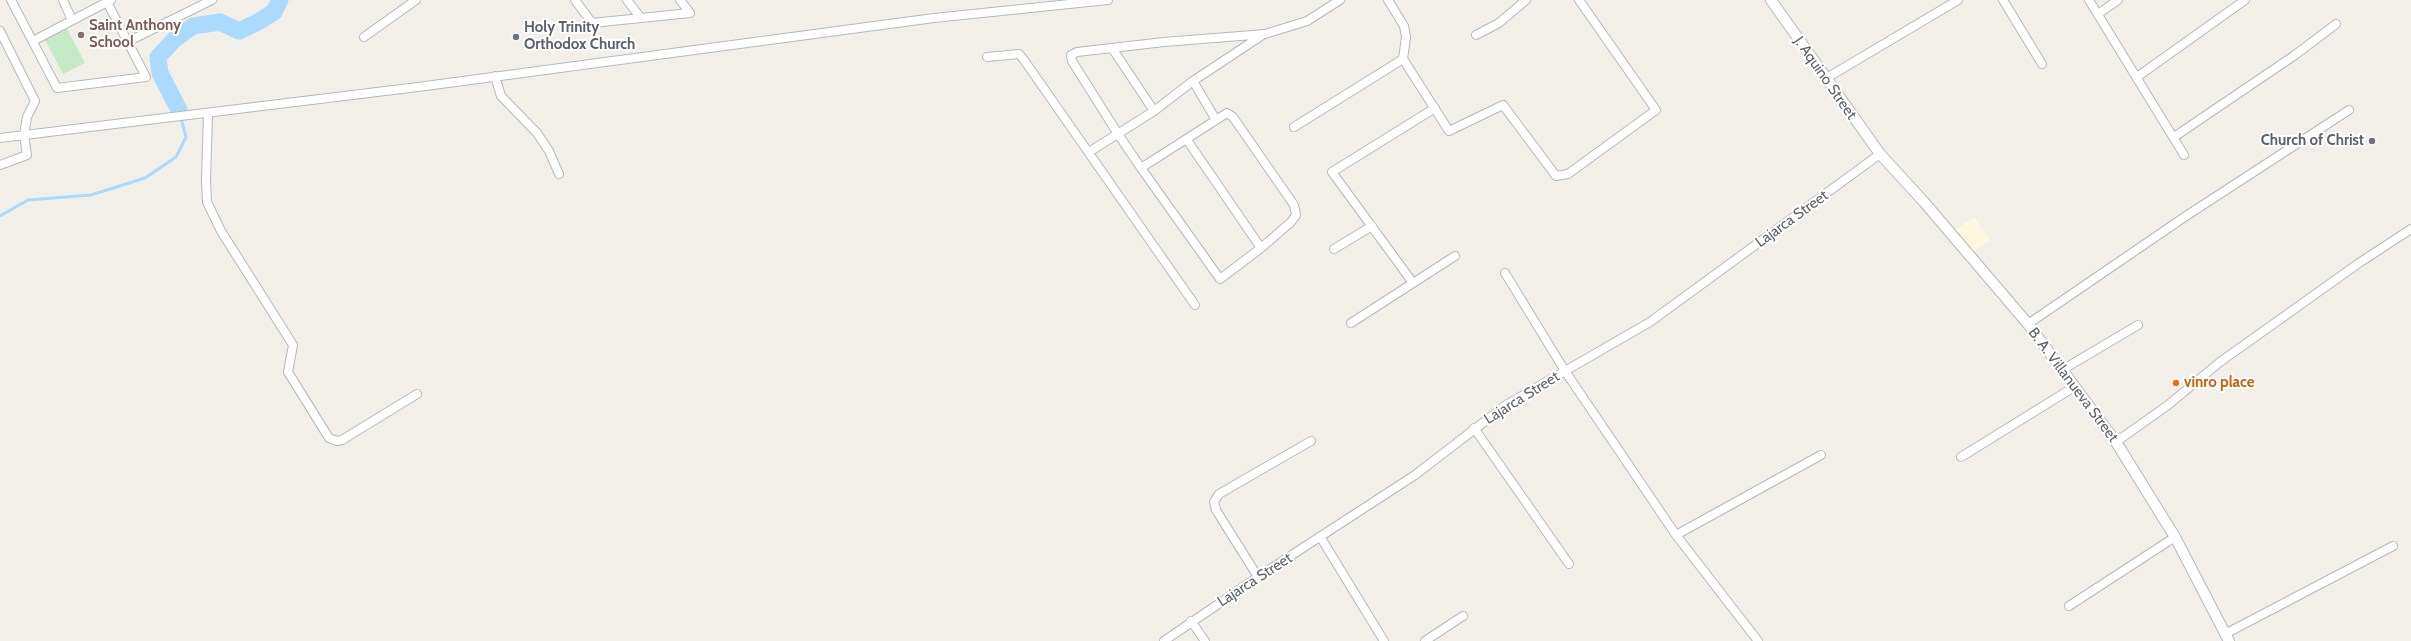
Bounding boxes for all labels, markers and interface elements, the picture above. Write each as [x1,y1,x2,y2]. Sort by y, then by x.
place label: Saint Anthony School [89,17,181,52]
place label: Holy Trinity Orthodox Church [524,19,635,54]
marker: Saint Anthony School [76,30,86,40]
marker: Holy Trinity Orthodox Church [511,32,521,42]
street label: J. Aquino Street [1790,33,1860,123]
place label: Church of Christ [2261,132,2364,150]
marker: Church of Christ [2367,136,2377,146]
street label: Lajarca Street [1752,187,1832,251]
street label: B. A. Villanueva Street [2024,324,2122,446]
street label: Lajarca Street [1481,368,1563,428]
place label: vinro place [2184,374,2255,392]
marker: vinro place [2171,378,2181,388]
street label: Lajarca Street [1214,549,1296,611]

